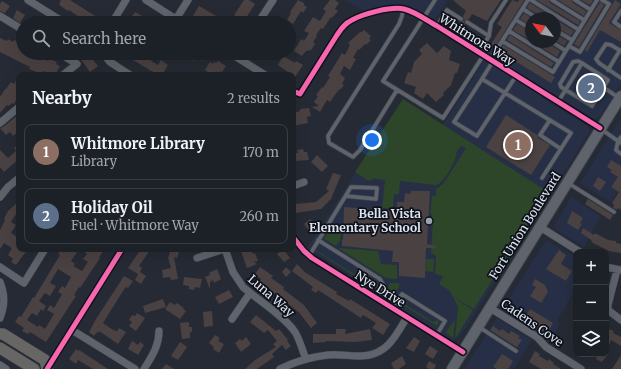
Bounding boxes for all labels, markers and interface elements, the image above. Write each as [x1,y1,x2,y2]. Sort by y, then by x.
street label: Whitmore Way [436,10,518,69]
north arrow [525,12,561,48]
search box [16,16,296,60]
icon: search [30,27,52,49]
text: Search here [62,29,146,48]
pin: 2 [578,73,604,103]
text: Nearby [32,87,92,109]
text: 2 results [227,90,280,107]
your location [362,130,382,150]
pin: 1 [505,130,531,160]
text: Whitmore Library [71,134,205,153]
text: 1 [43,144,49,161]
text: 170 m [242,144,279,161]
text: Library [71,153,117,170]
street label: Fort Union Boulevard [486,169,564,282]
text: Holiday Oil [71,198,153,217]
place label: Bella Vista Elementary School [309,206,421,235]
text: 2 [42,208,50,225]
text: 260 m [239,208,279,225]
marker: Bella Vista Elementary School [424,216,434,226]
text: Fuel · Whitmore Way [71,217,199,234]
map controls [573,249,609,357]
button: + [573,249,609,285]
street label: Nye Drive [352,267,408,310]
street label: Luna Way [245,271,298,320]
button: − [573,285,609,321]
street label: Cadens Cove [498,296,566,349]
button: layers [573,321,609,357]

